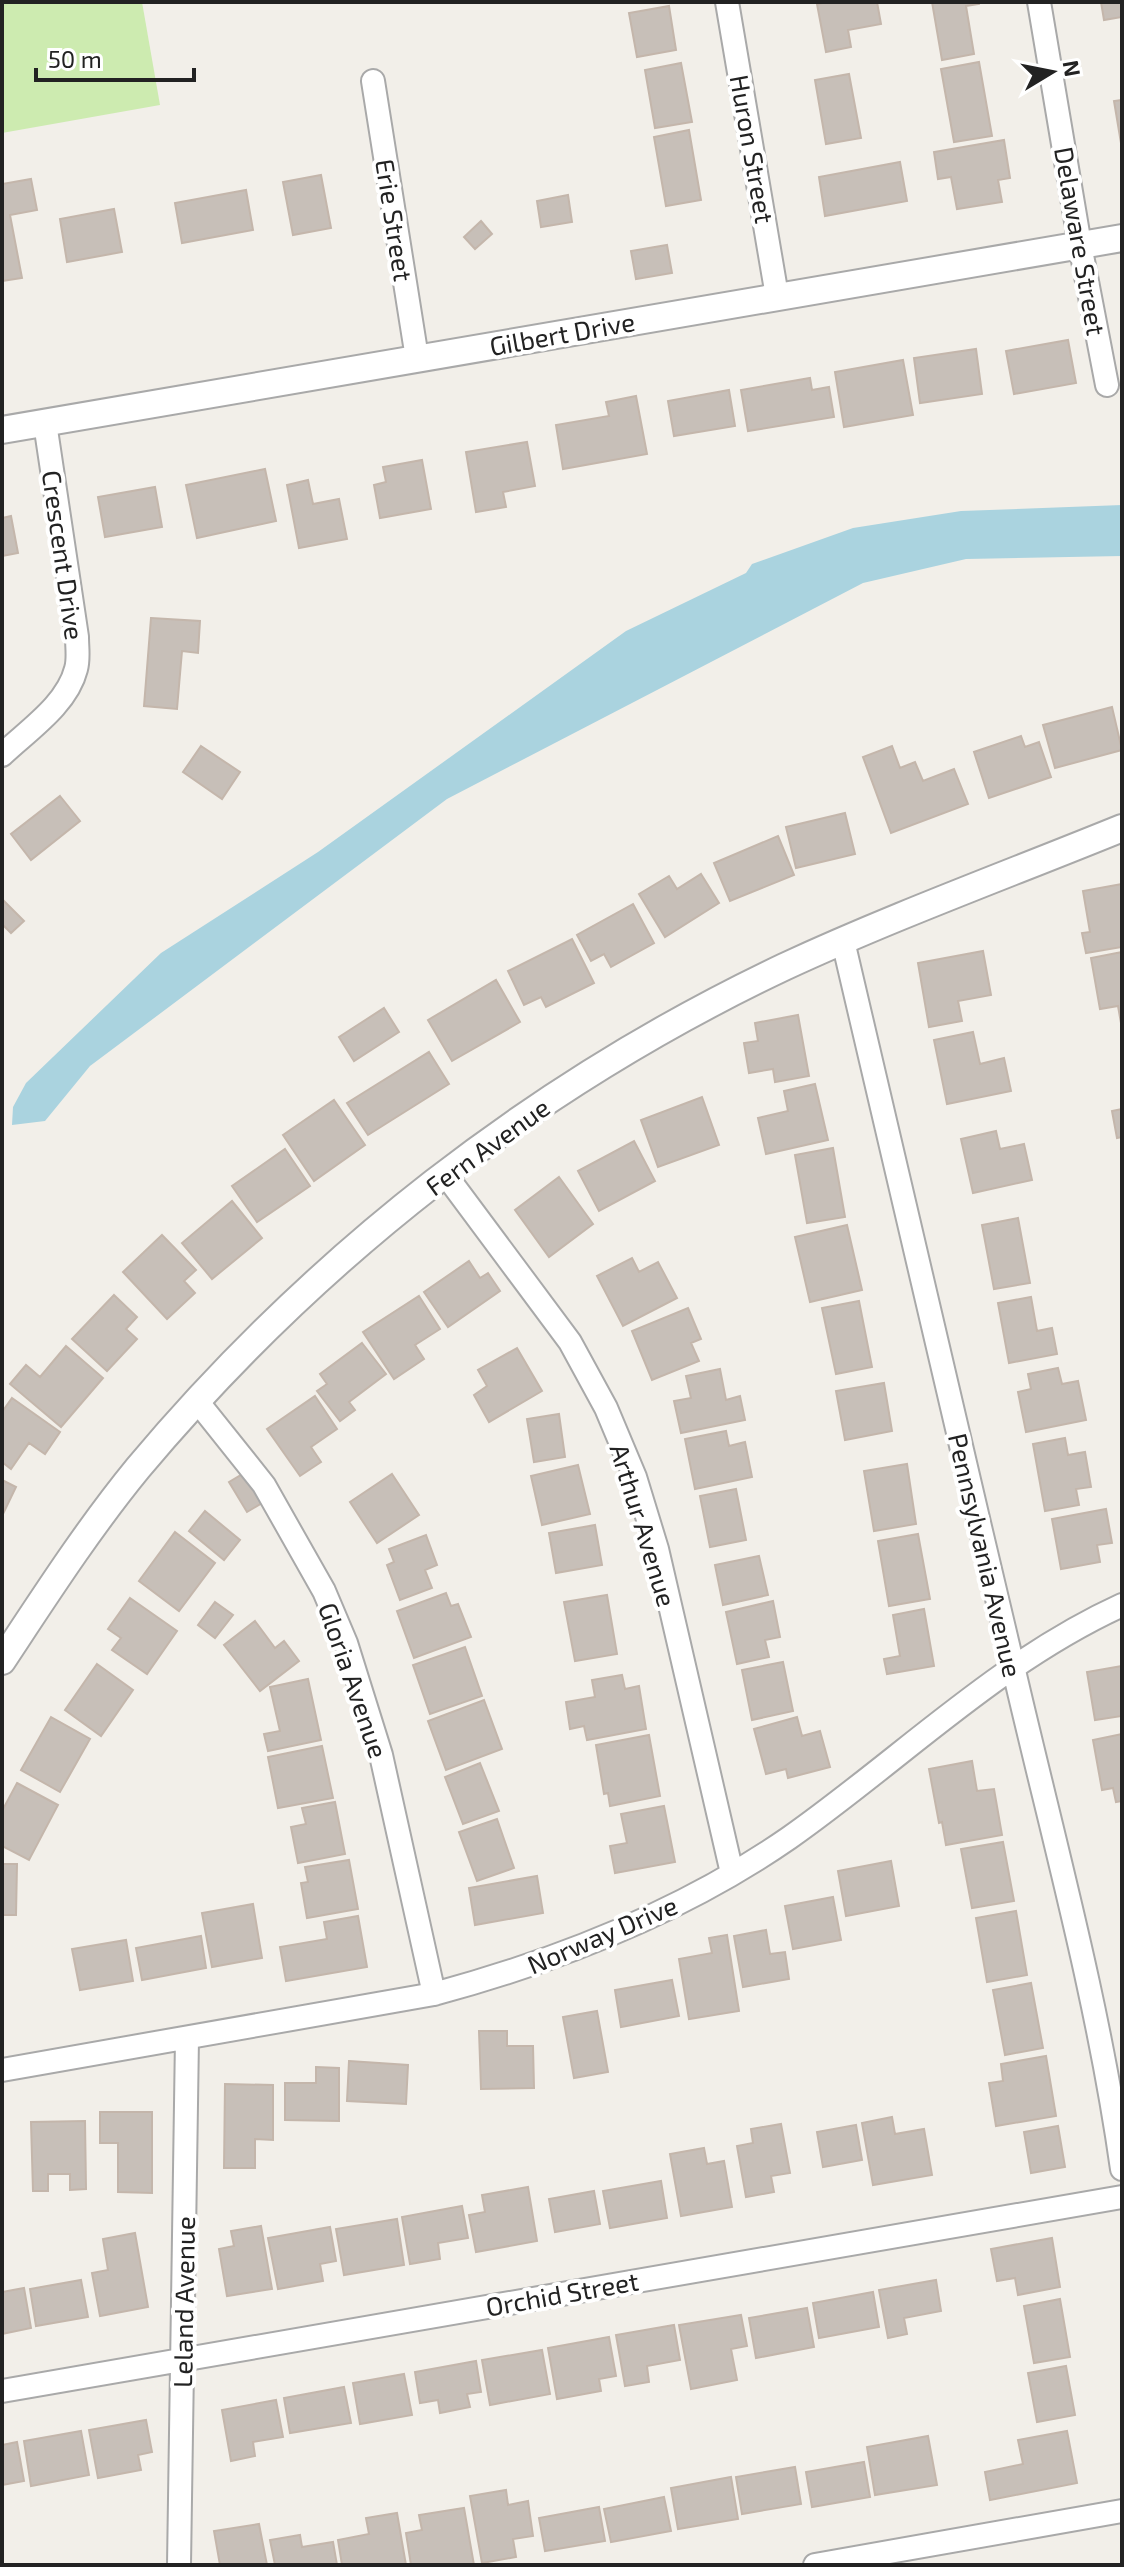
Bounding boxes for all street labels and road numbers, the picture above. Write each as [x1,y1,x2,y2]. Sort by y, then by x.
street label: Huron Street [725,72,781,226]
street label: Delaware Street [1049,144,1113,338]
street label: Erie Street [370,157,420,283]
street label: Gilbert Drive [487,305,637,361]
street label: Crescent Drive [37,468,91,642]
street label: Fern Avenue [419,1091,555,1201]
street label: Pennsylvania Avenue [943,1430,1029,1680]
street label: Arthur Avenue [605,1440,683,1610]
street label: Gloria Avenue [313,1598,395,1762]
street label: Norway Drive [522,1889,682,1979]
street label: Leland Avenue [166,2216,200,2388]
street label: Orchid Street [483,2264,641,2322]

